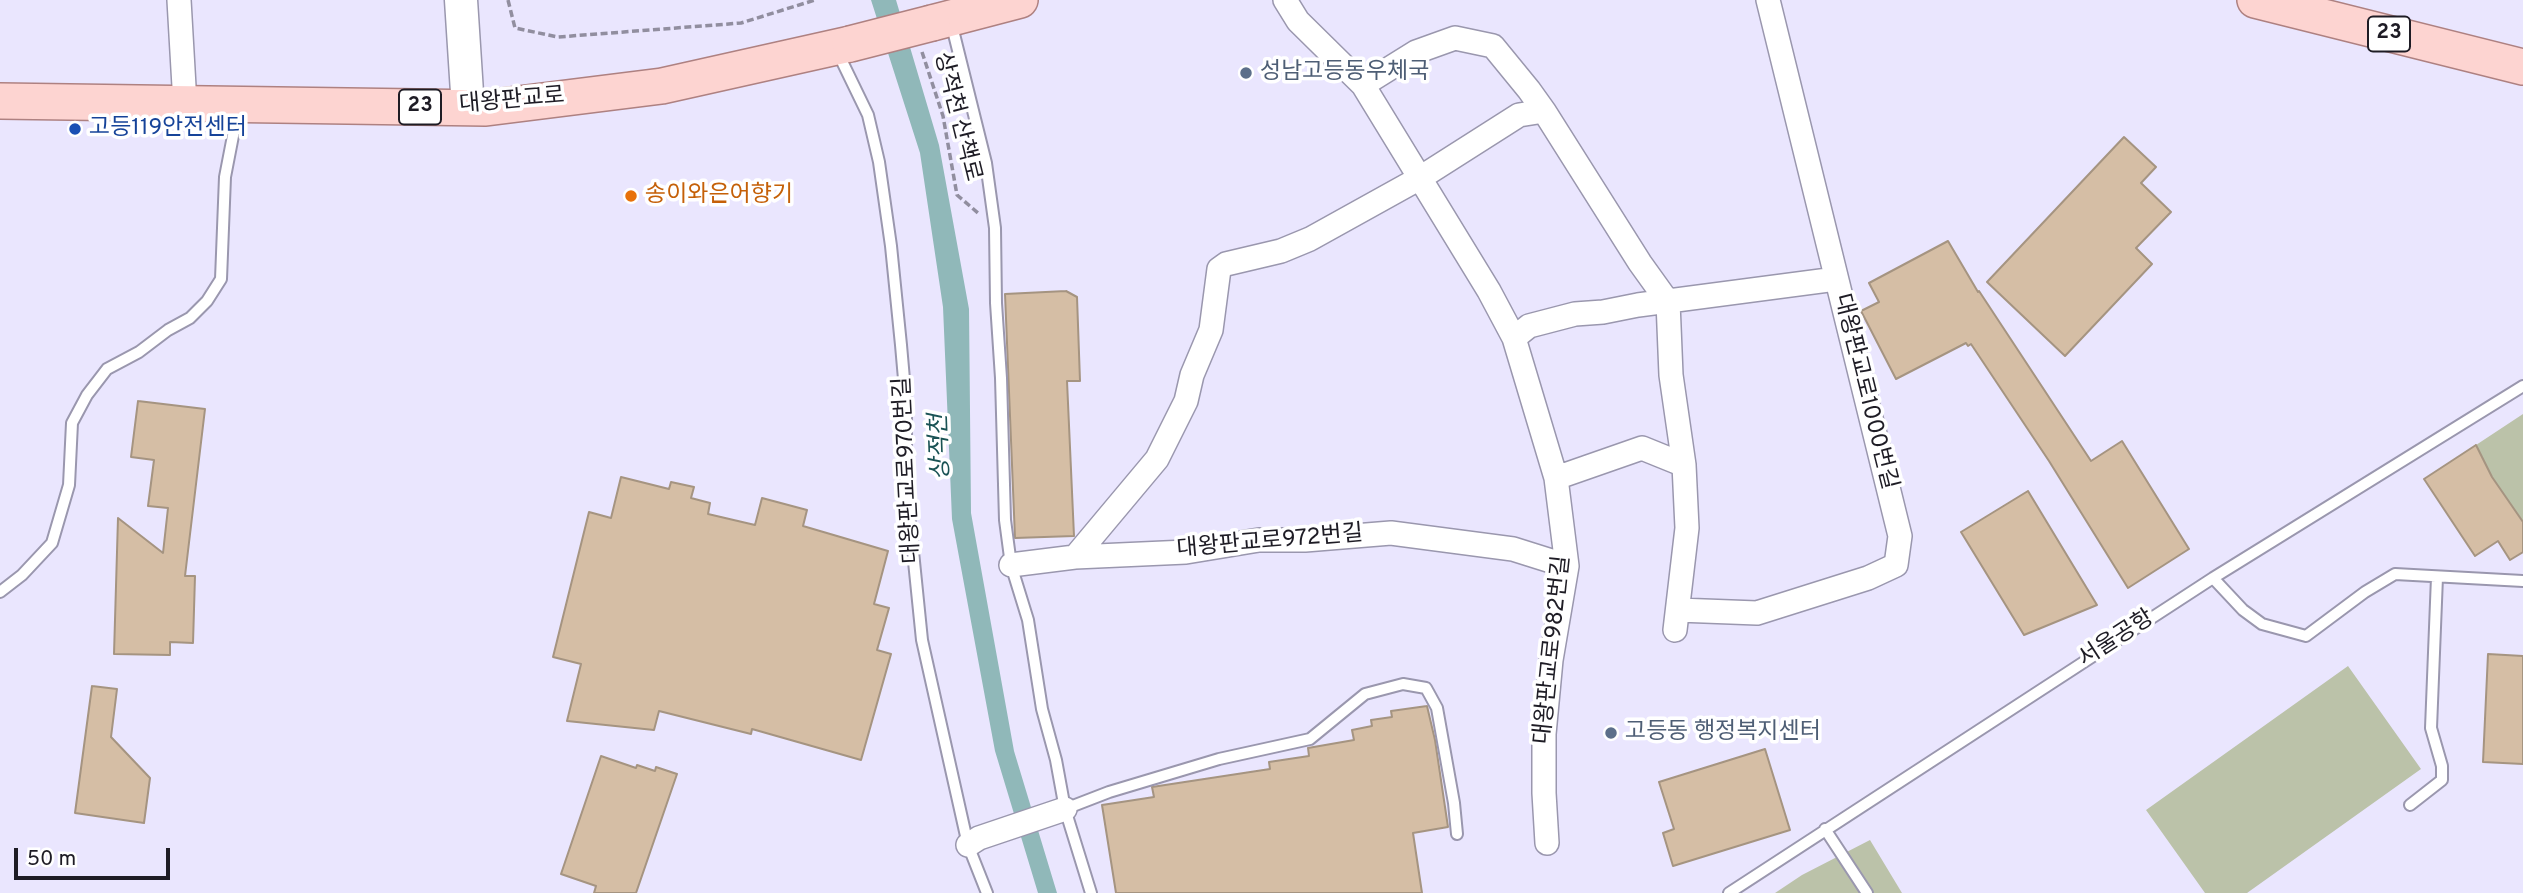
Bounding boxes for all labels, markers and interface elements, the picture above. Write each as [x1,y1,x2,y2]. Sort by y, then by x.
road number: 23 [2368,16,2410,52]
street label: 상적천 산책로 [927,49,985,185]
place label: 성남고등동우체국 [1260,59,1429,87]
marker: 성남고등동우체국 [1238,65,1254,81]
street label: 대왕판교로 [458,84,566,120]
road number: 23 [399,90,441,124]
place label: 고등119안전센터 [89,115,247,143]
marker: 고등119안전센터 [67,121,83,137]
place label: 송이와은어향기 [645,182,793,210]
marker: 송이와은어향기 [623,188,639,204]
street label: 대왕판교로1000번길 [1826,291,1902,493]
street label: 대왕판교로970번길 [890,376,928,564]
water label: 상적천 [926,413,958,481]
street label: 대왕판교로972번길 [1176,521,1364,565]
street label: 대왕판교로982번길 [1530,554,1578,746]
street label: 서울공항 [2074,605,2160,675]
place label: 고등동 행정복지센터 [1625,719,1821,747]
marker: 고등동 행정복지센터 [1603,725,1619,741]
scale bar [18,834,173,878]
text: 50 m [27,846,76,873]

